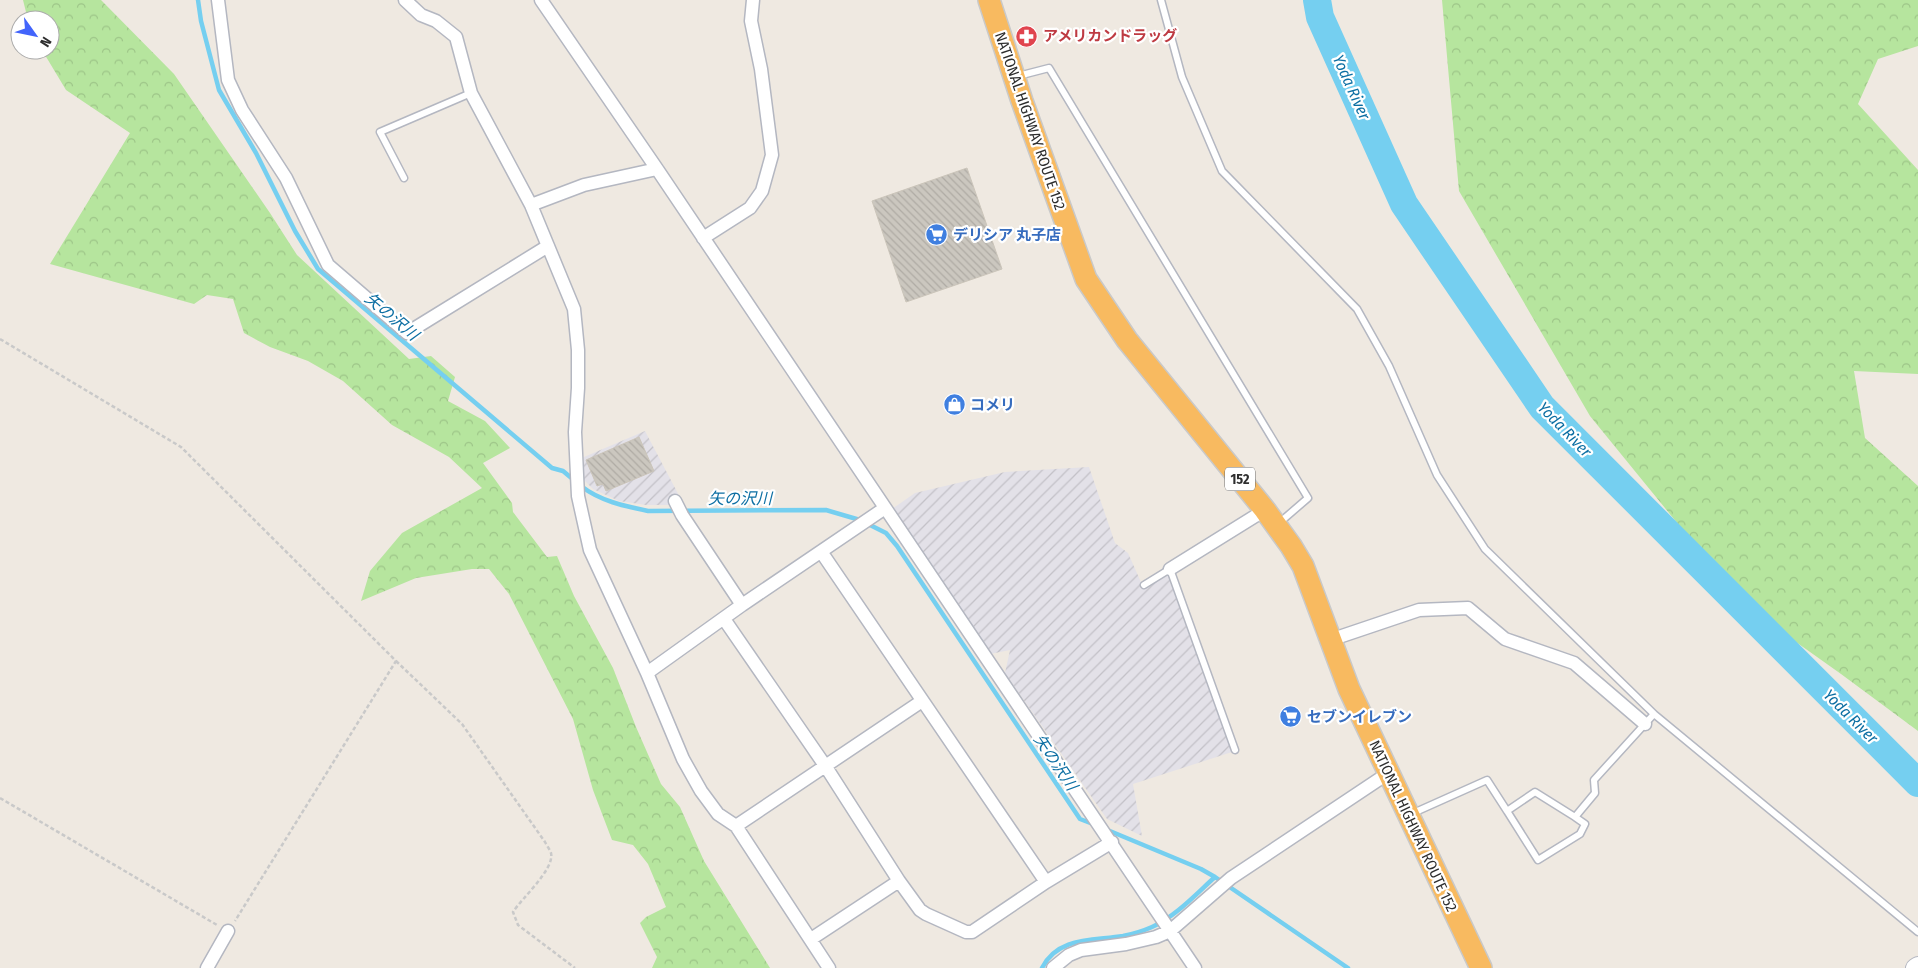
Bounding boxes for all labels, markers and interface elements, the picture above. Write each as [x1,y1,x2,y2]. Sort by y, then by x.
north arrow [10,10,60,60]
pharmacy icon: アメリカンドラッグ [1015,24,1039,48]
place label: アメリカンドラッグ [1043,27,1177,45]
street label: NATIONAL HIGHWAY ROUTE 152 [991,30,1069,213]
text: N [36,34,55,50]
water label: Yoda River [1329,52,1374,123]
supermarket icon: デリシア 丸子店 [925,223,949,247]
place label: デリシア 丸子店 [953,226,1061,244]
water label: 矢の沢川 [361,289,424,346]
shop icon: コメリ [942,393,966,417]
place label: コメリ [970,396,1015,414]
water label: Yoda River [1534,398,1596,461]
road number: 152 [1225,468,1255,490]
water label: 矢の沢川 [708,489,774,508]
water label: Yoda River [1820,685,1882,748]
supermarket icon: セブンイレブン [1279,705,1303,729]
place label: セブンイレブン [1307,708,1412,726]
water label: 矢の沢川 [1030,730,1082,796]
street label: NATIONAL HIGHWAY ROUTE 152 [1365,738,1461,915]

